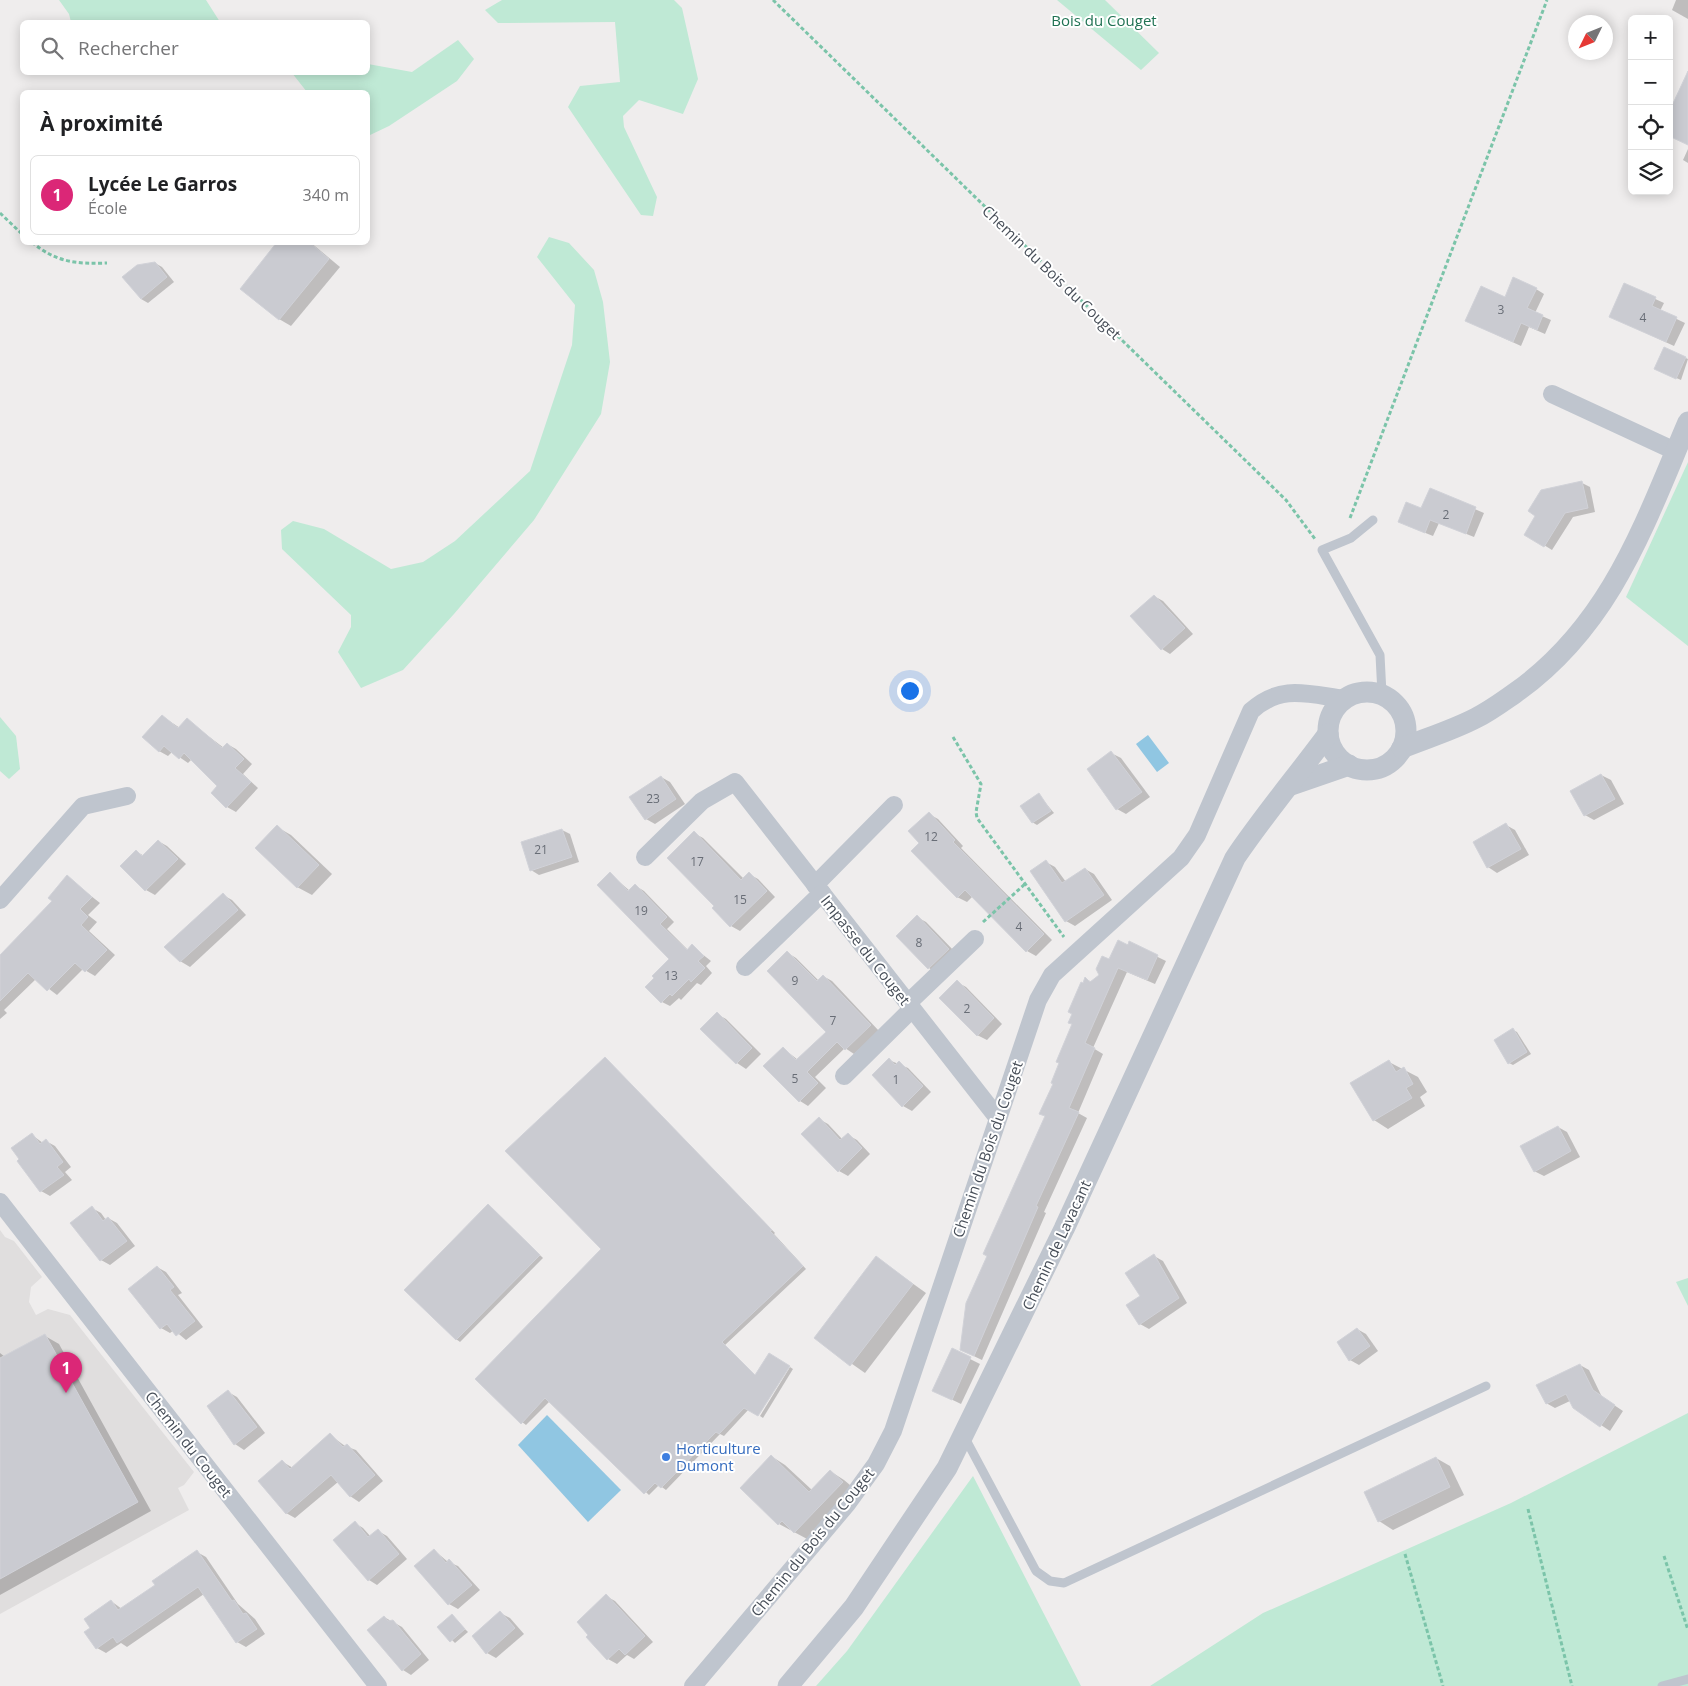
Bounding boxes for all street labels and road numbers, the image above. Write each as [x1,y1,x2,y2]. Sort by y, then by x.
street label: Chemin du Bois du Couget [978,200,1126,344]
street label: Impasse du Couget [817,891,915,1009]
street label: Chemin du Bois du Couget [947,1058,1027,1240]
street label: Chemin de Lavacant [1017,1177,1095,1313]
street label: Chemin du Couget [141,1387,237,1501]
street label: Chemin du Bois du Couget [746,1464,878,1620]

